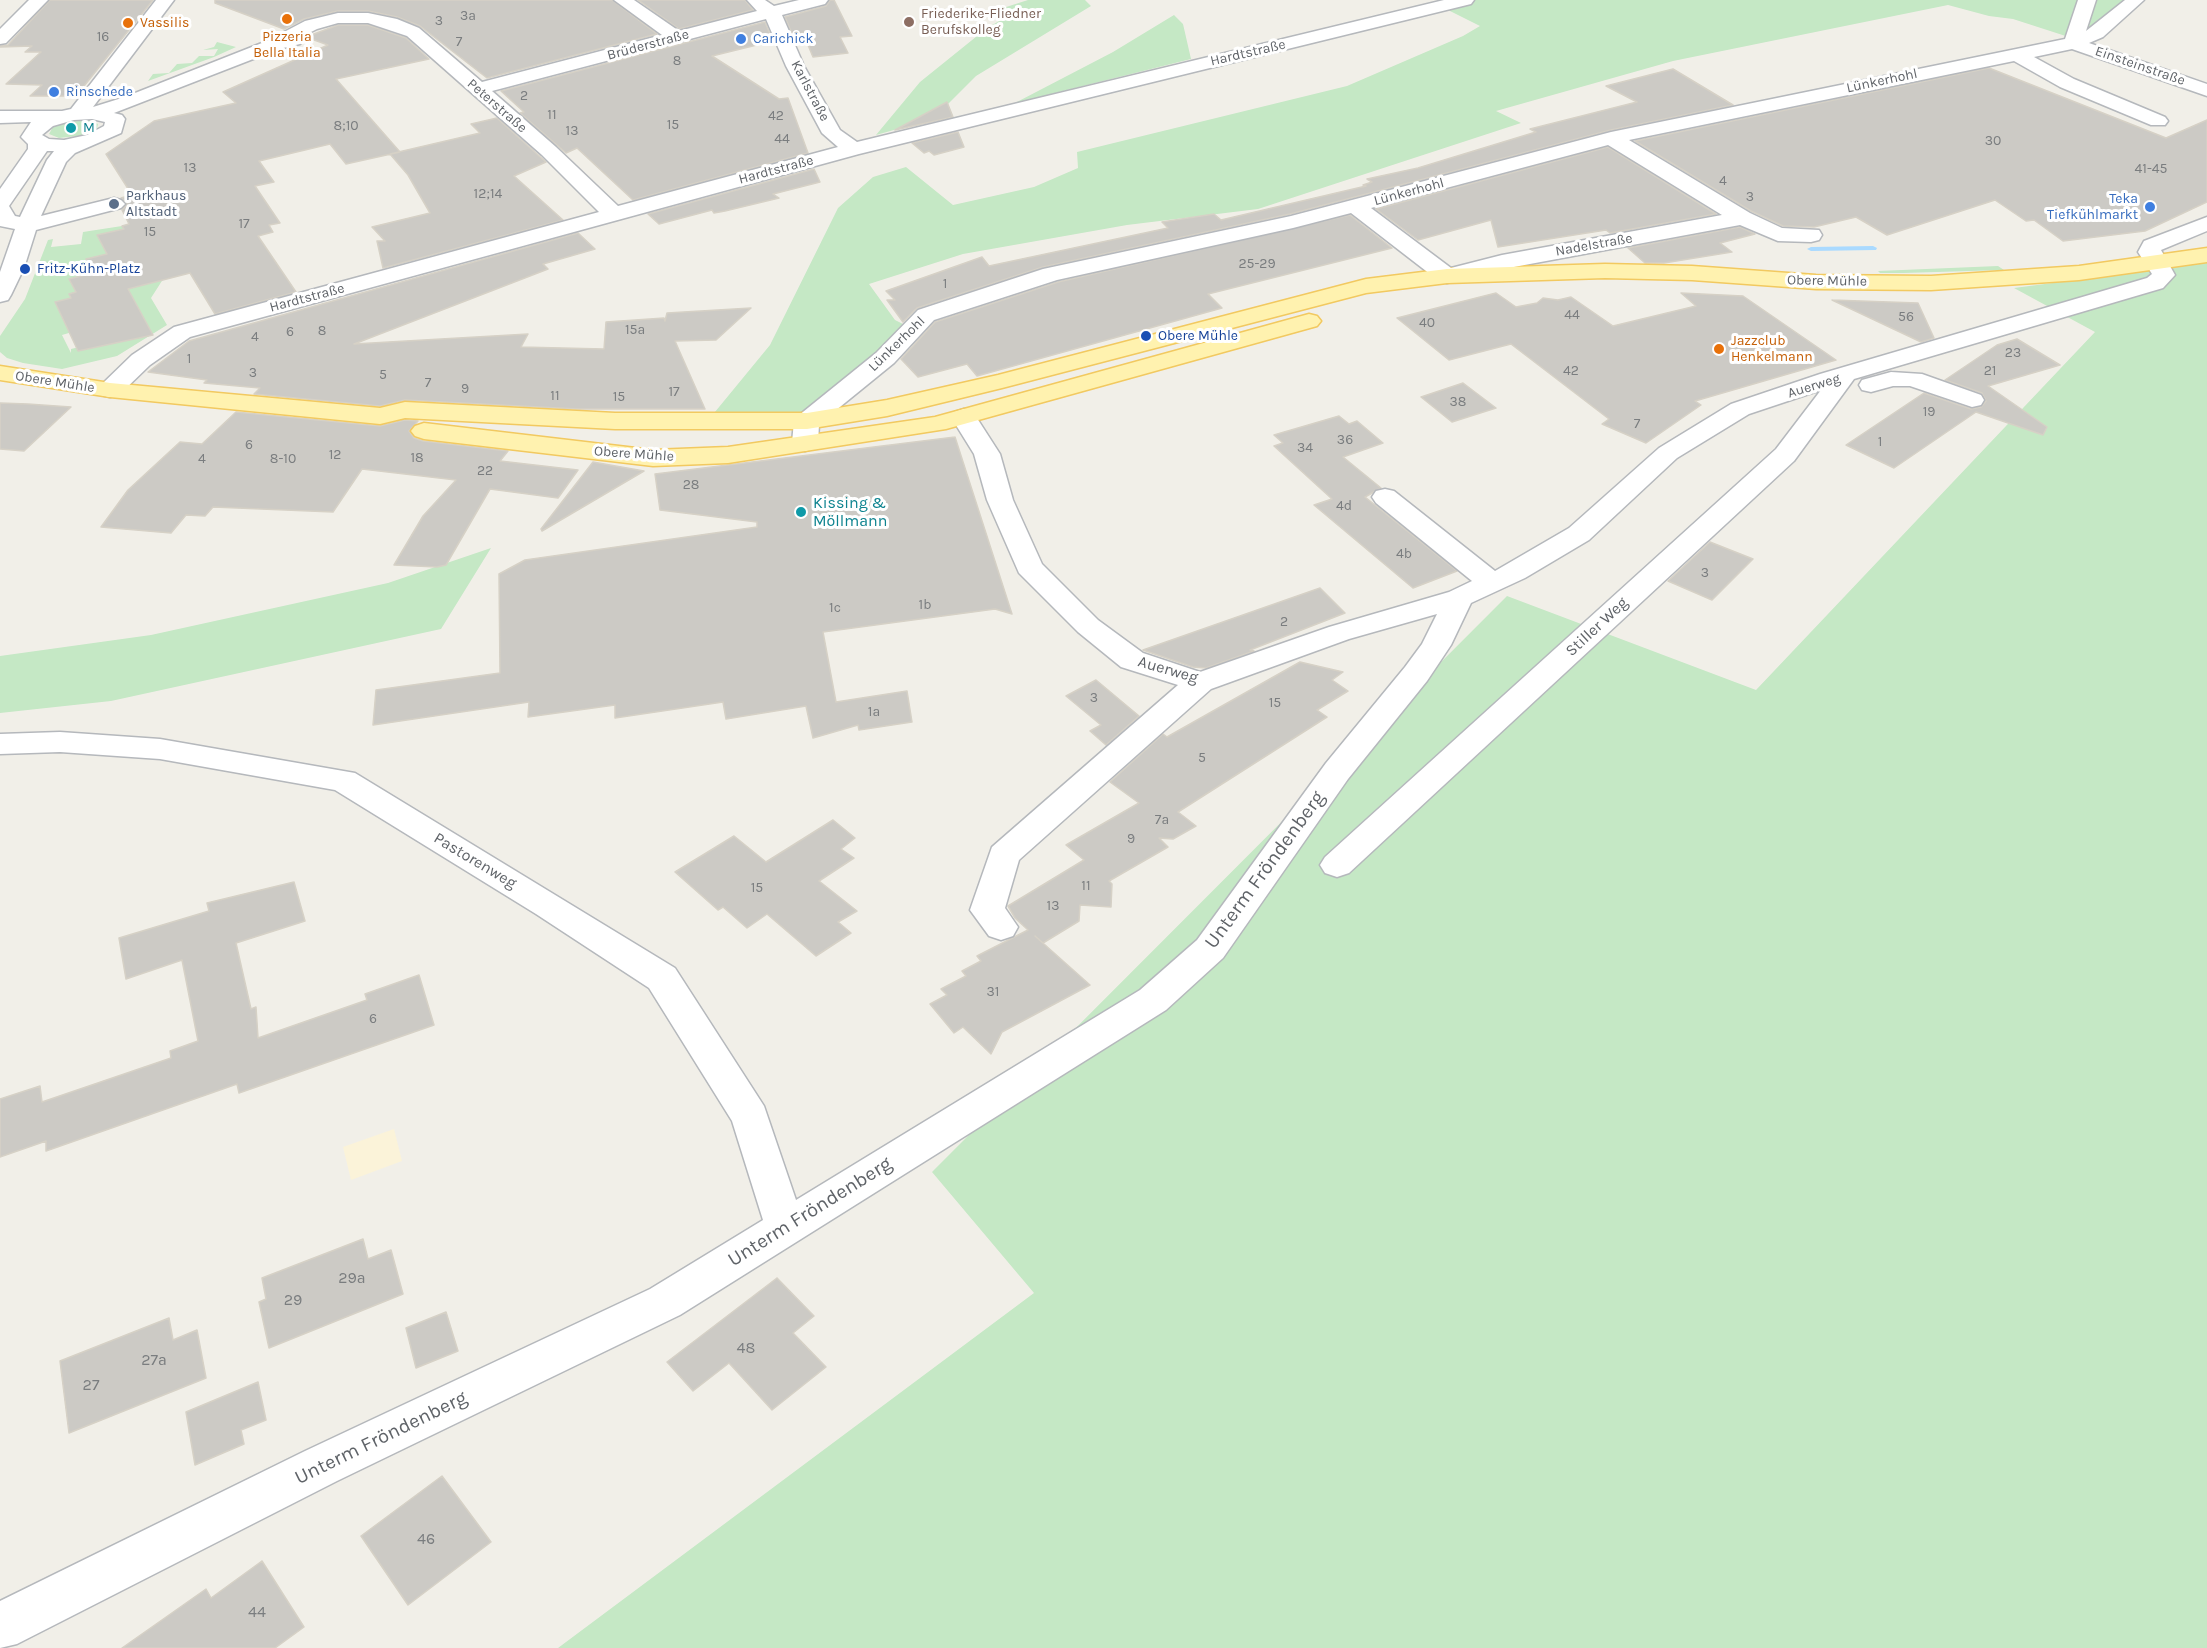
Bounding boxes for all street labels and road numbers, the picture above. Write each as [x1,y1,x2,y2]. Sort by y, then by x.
street label: Brüderstraße [605,26,691,64]
street label: Hardtstraße [1209,36,1287,70]
street label: Einsteinstraße [2093,43,2187,89]
street label: Karlstraße [787,58,833,124]
street label: Lünkerhohl [1845,65,1919,97]
street label: Peterstraße [464,76,530,136]
street label: Hardtstraße [737,152,815,188]
street label: Lünkerhohl [1372,175,1446,209]
street label: Nadelstraße [1554,230,1634,260]
street label: Obere Mühle [1787,272,1867,290]
street label: Hardtstraße [268,280,346,316]
street label: Lünkerhohl [865,313,929,375]
street label: Obere Mühle [14,367,96,397]
street label: Auerweg [1786,370,1842,402]
street label: Obere Mühle [594,443,674,465]
street label: Stiller Weg [1562,593,1632,661]
street label: Auerweg [1136,652,1200,688]
street label: Unterm Fröndenberg [1200,787,1330,953]
street label: Pastorenweg [430,829,520,893]
street label: Unterm Fröndenberg [724,1152,896,1272]
street label: Unterm Fröndenberg [291,1386,471,1490]

